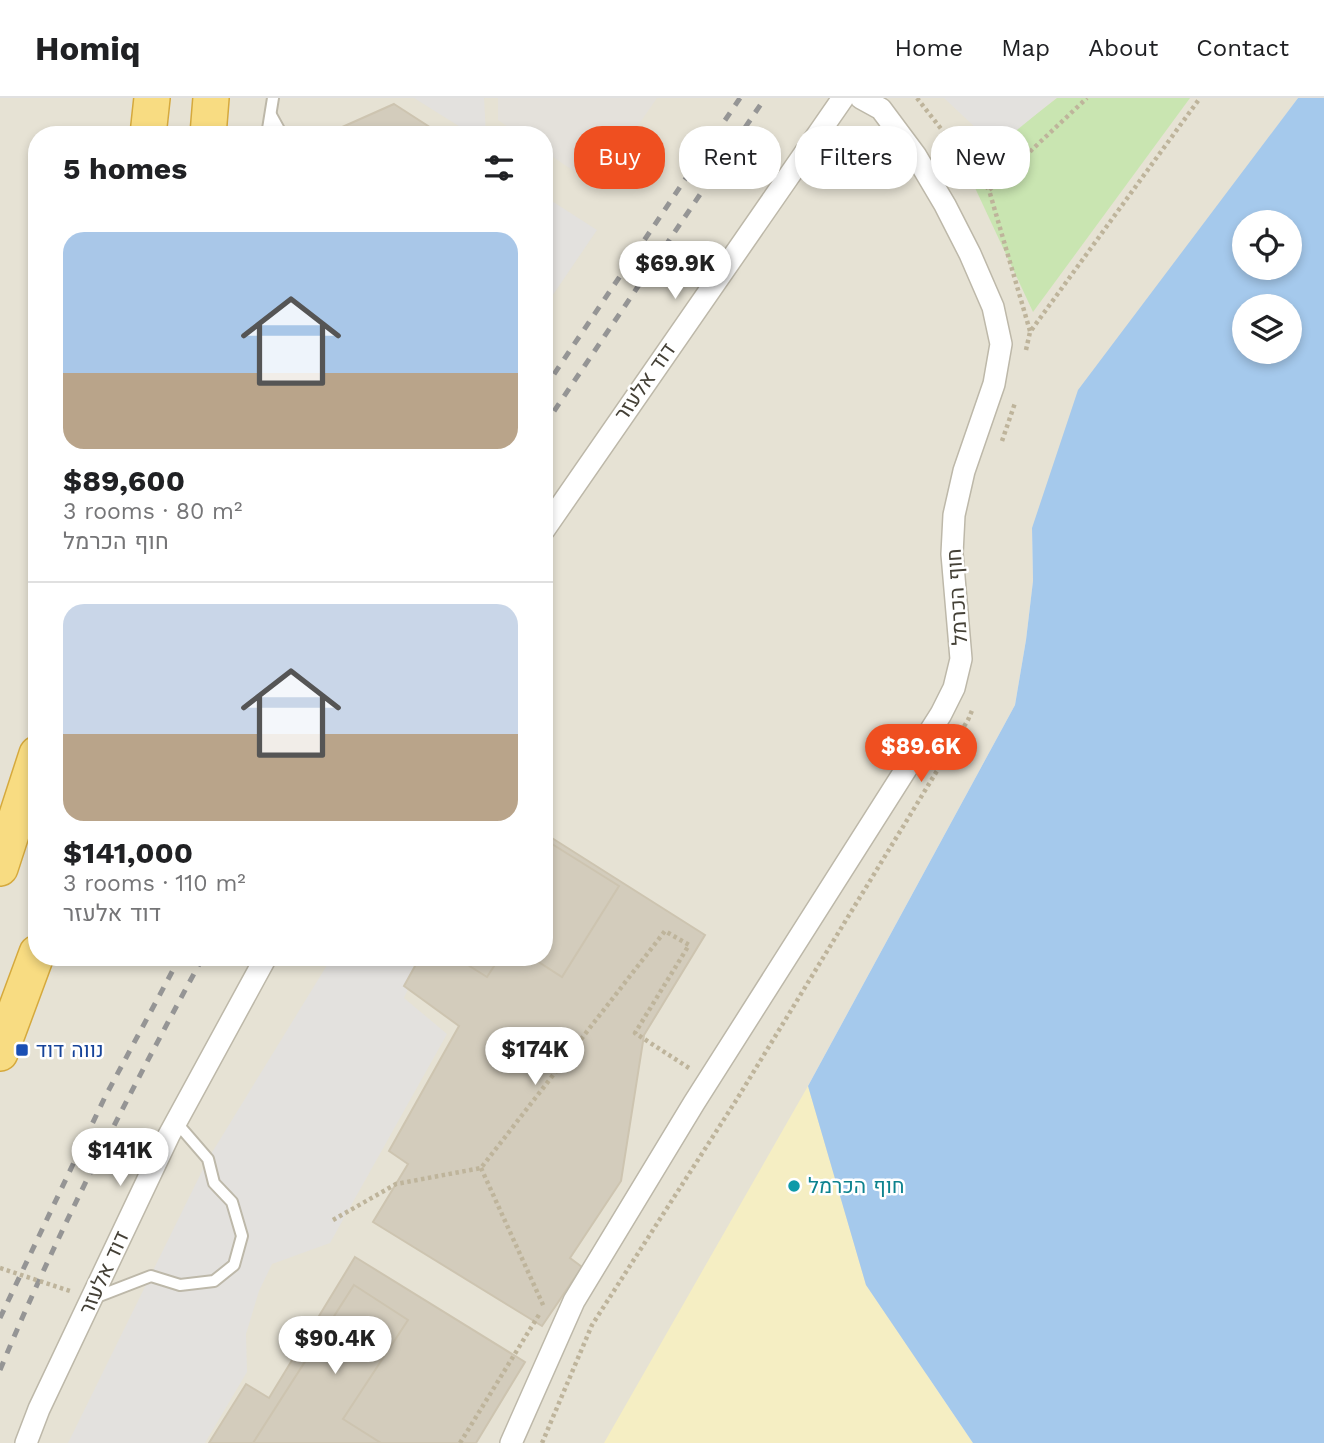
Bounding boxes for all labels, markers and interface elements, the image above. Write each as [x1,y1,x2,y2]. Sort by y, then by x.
text: Homiq [35,29,141,68]
text: Home [895,34,963,62]
text: Map [1001,34,1050,62]
text: About [1088,34,1158,62]
text: Contact [1196,34,1289,62]
chip: Buy [574,126,665,189]
chip: Rent [679,126,781,189]
chip: Filters [795,126,917,189]
chip: New [931,126,1030,189]
icon: filters [480,149,518,187]
text: 5 homes [63,151,187,186]
map controls [1232,210,1302,364]
button: locate [1232,210,1302,280]
pin: $69.9K [618,242,732,301]
text: $69.9K [635,250,715,277]
icon: home [228,278,354,404]
button: layers [1232,294,1302,364]
street label: דוד אלעזר [609,338,680,425]
text: $89,600 [63,463,185,498]
text: 3 rooms · 80 m² [63,498,242,525]
text: חוף הכרמל [63,528,169,555]
street label: חוף הכרמל [941,548,972,646]
icon: home [228,650,354,776]
pin: $89.6K [864,724,978,784]
text: $89.6K [881,733,961,760]
text: $141,000 [63,835,193,870]
text: 3 rooms · 110 m² [63,870,246,897]
text: דוד אלעזר [63,900,161,927]
pin: $174K [486,1028,584,1087]
text: $174K [501,1036,569,1063]
place label: נווה דוד [36,1037,104,1062]
marker: נווה דוד [14,1042,30,1058]
pin: $141K [71,1128,169,1188]
text: $141K [88,1137,152,1164]
place label: חוף הכרמל [808,1173,905,1198]
marker: חוף הכרמל [786,1178,802,1194]
street label: דוד אלעזר [73,1227,134,1319]
pin: $90.4K [278,1316,392,1376]
text: $90.4K [295,1325,375,1352]

